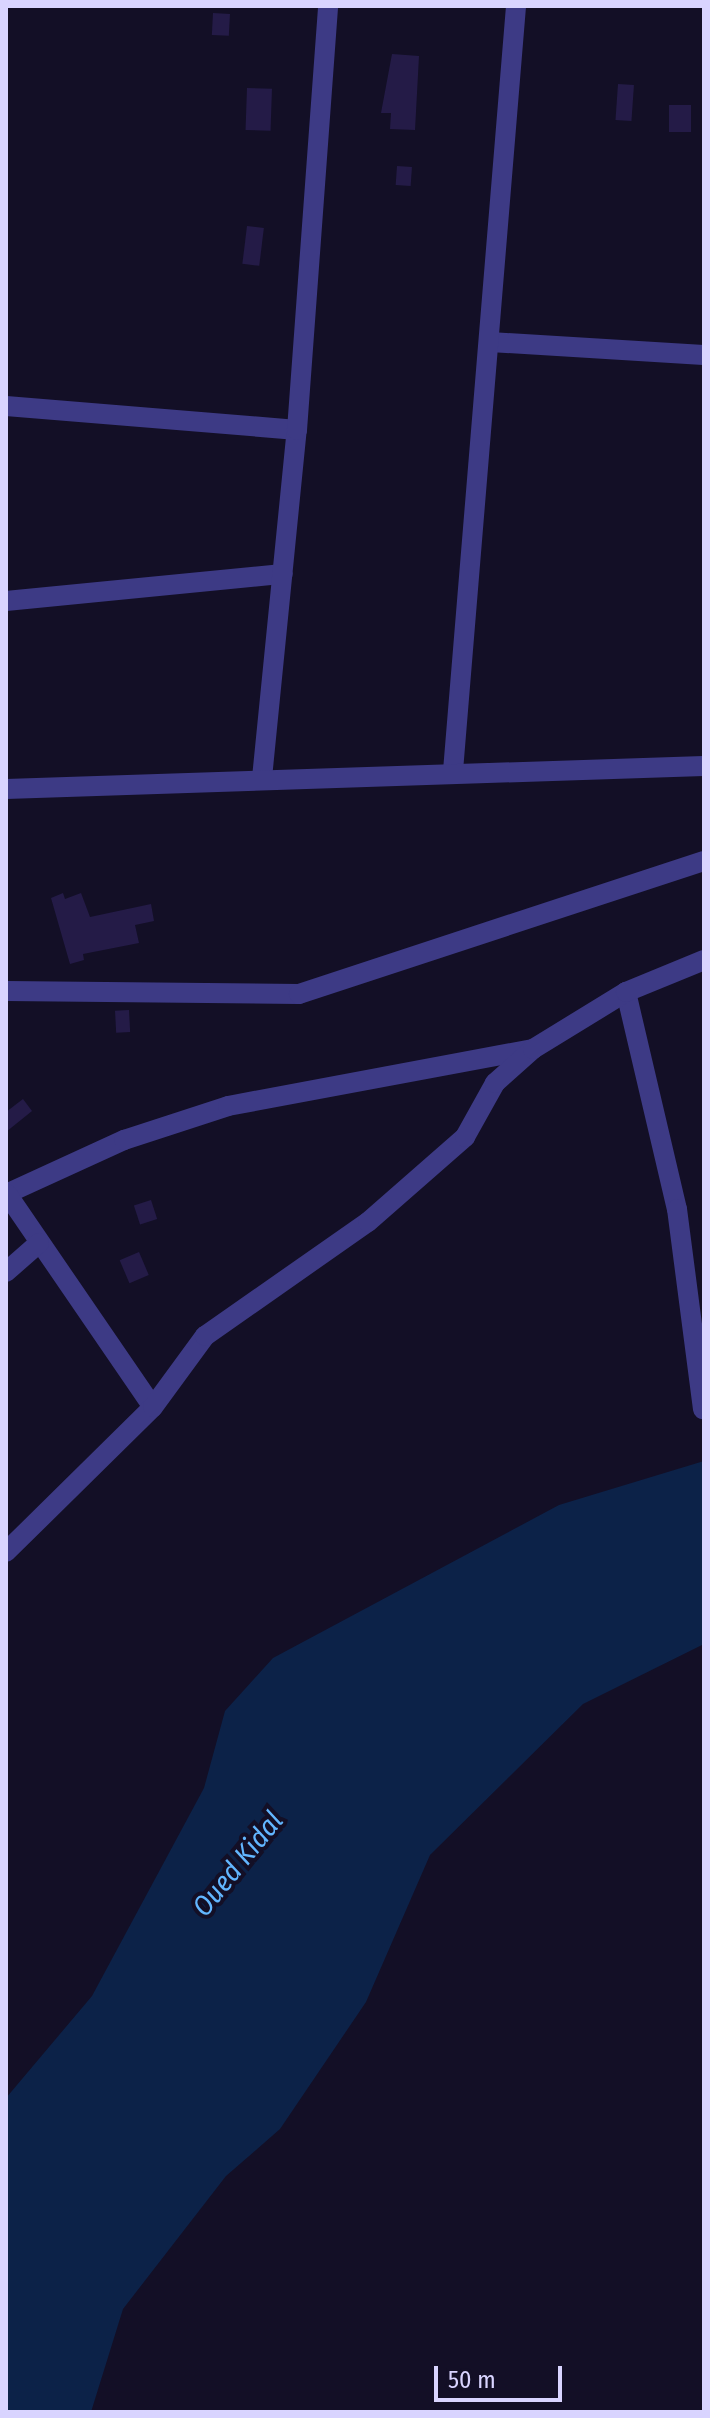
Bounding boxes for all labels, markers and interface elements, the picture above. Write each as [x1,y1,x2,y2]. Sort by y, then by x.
water label: Oued Kidal [186,1805,290,1923]
scale bar [438,2350,566,2400]
text: 50 m [448,2366,496,2394]

